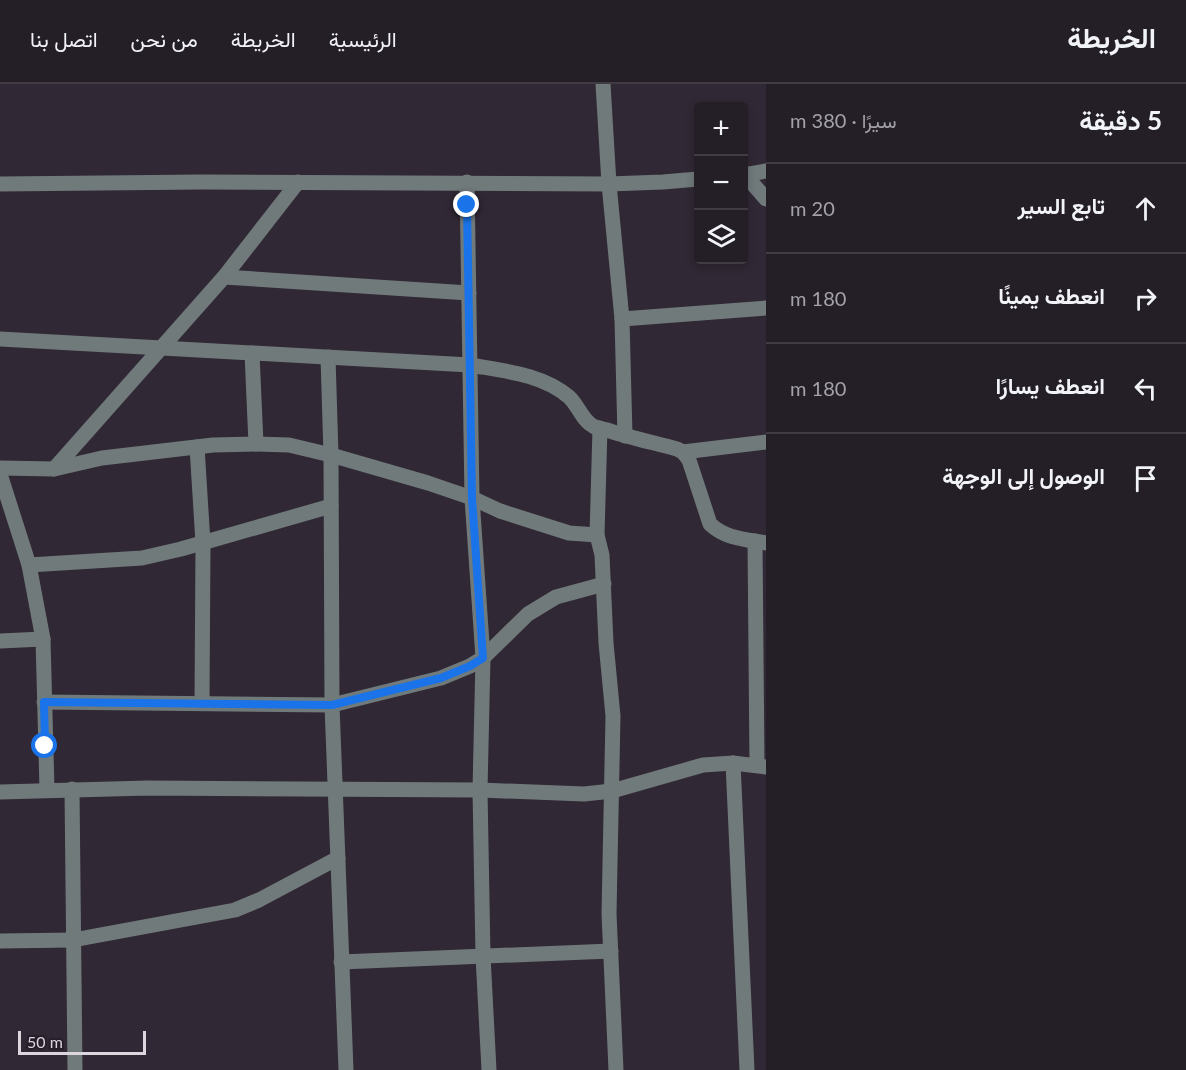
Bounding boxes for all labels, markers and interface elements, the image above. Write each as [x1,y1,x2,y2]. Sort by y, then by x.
text: الخريطة [1067,20,1156,54]
text: اتصل بنا [30,26,98,51]
text: من نحن [131,26,198,51]
text: الخريطة [231,26,296,51]
text: الرئيسية [329,26,397,51]
map controls [694,102,748,264]
button: + [694,102,748,156]
text: 5 دقيقة [1079,104,1162,136]
text: سيرًا · 380 m [790,108,897,132]
button: − [694,156,748,210]
route end [453,191,479,217]
text: تابع السير [1018,192,1105,219]
icon: ahead [1129,192,1162,225]
text: 20 m [790,196,835,220]
button: layers [694,210,748,264]
text: انعطف يمينًا [998,282,1105,309]
icon: right [1129,282,1162,315]
text: 180 m [790,286,846,310]
text: انعطف يسارًا [996,372,1105,399]
icon: left [1129,372,1162,405]
text: 180 m [790,376,846,400]
text: الوصول إلى الوجهة [942,462,1105,489]
icon: arrive [1129,462,1162,495]
route start [31,732,57,758]
scale bar [18,1028,146,1056]
text: 50 m [27,1032,63,1051]

